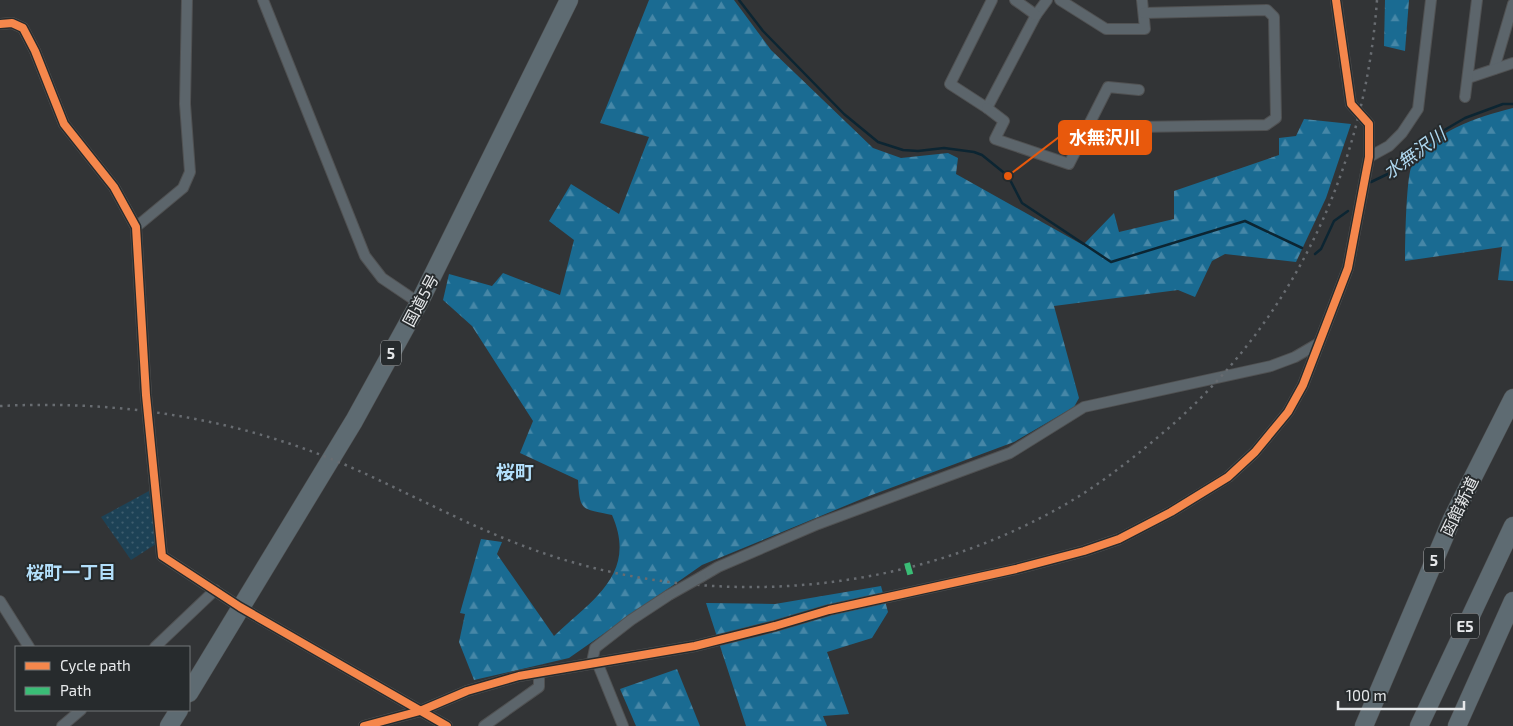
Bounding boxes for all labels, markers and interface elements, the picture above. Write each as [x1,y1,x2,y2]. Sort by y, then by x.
callout: 水無沢川 [1059,121,1151,154]
water label: 水無沢川 [1378,122,1451,183]
text: 水無沢川 [1069,126,1141,148]
street label: 国道5号 [398,271,442,329]
road number: 5 [381,340,401,366]
district label: 桜町 [496,460,534,483]
street label: 函館新道 [1436,473,1482,539]
road number: 5 [1424,548,1444,572]
district label: 桜町一丁目 [26,561,116,583]
road number: E5 [1451,614,1479,638]
legend [15,646,190,711]
text: Cycle path [60,656,131,674]
scale bar [1338,678,1464,710]
text: Path [60,681,91,699]
text: 100 m [1346,686,1387,704]

